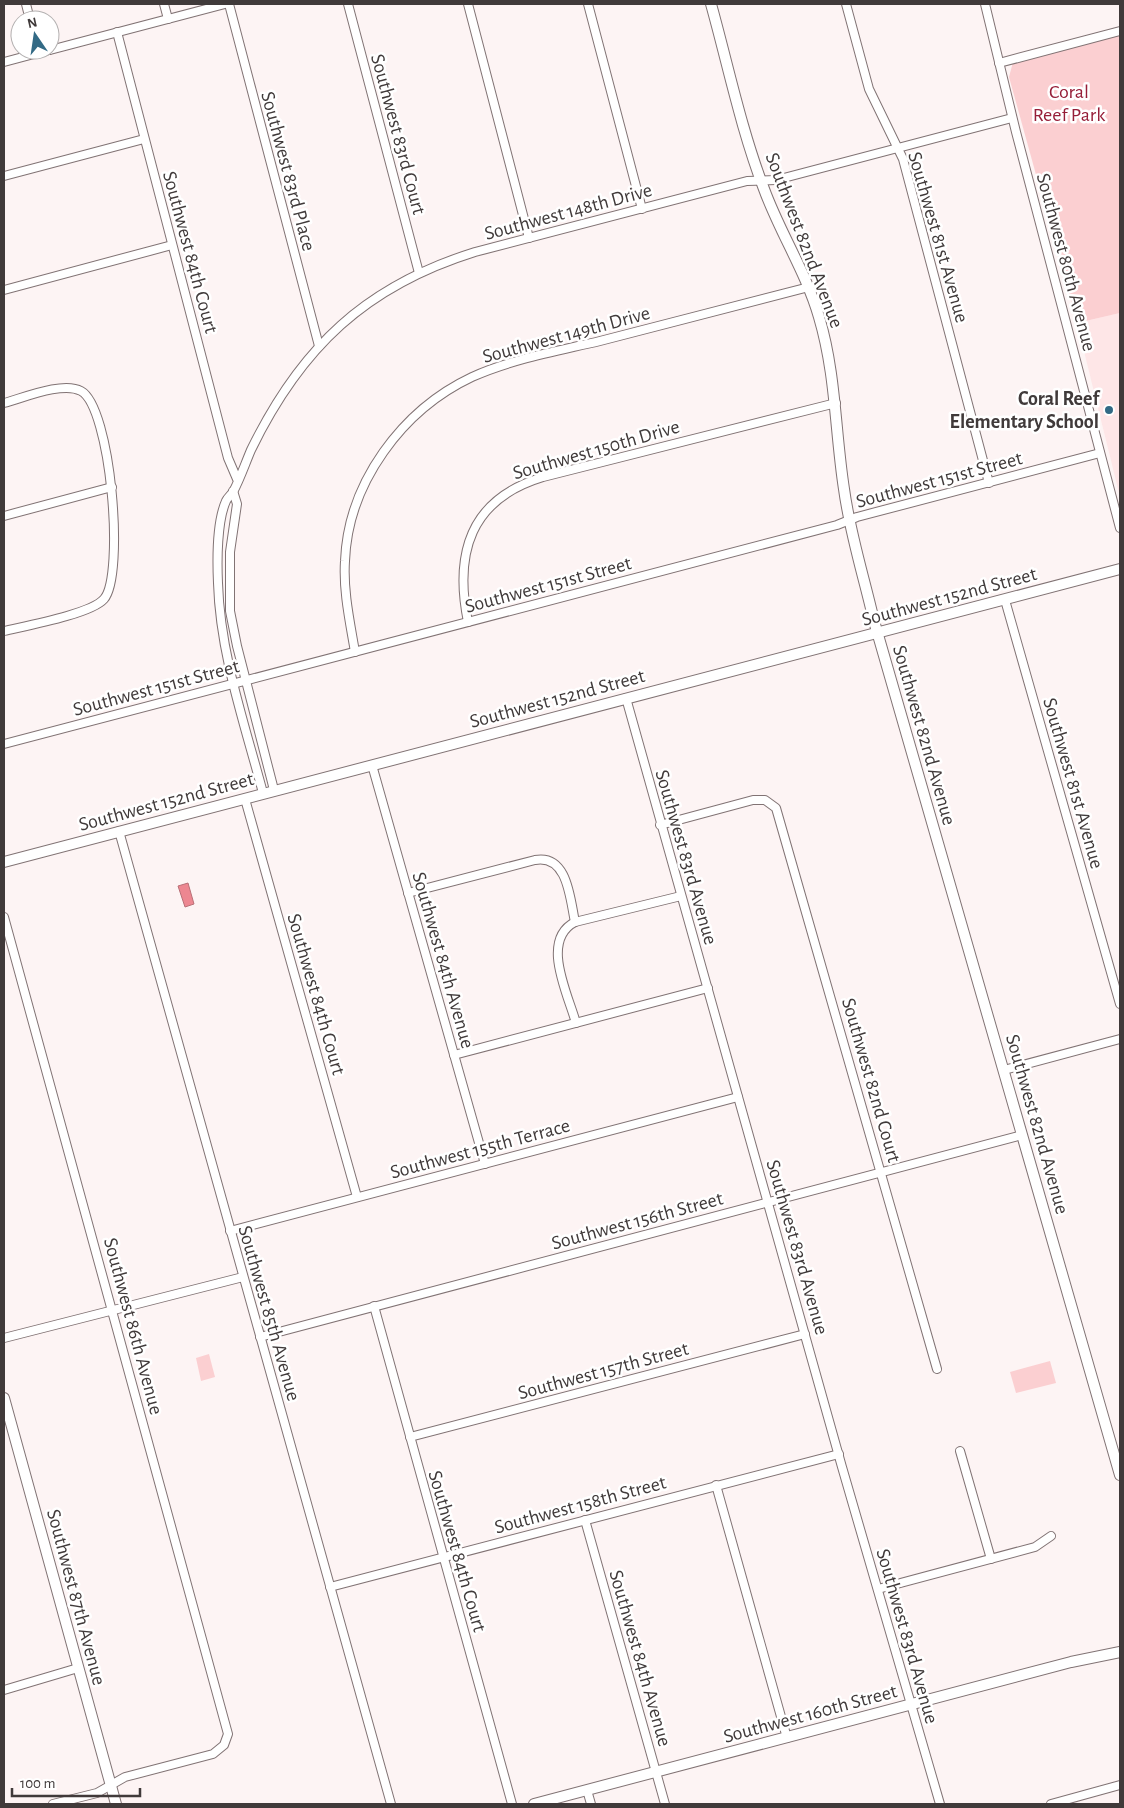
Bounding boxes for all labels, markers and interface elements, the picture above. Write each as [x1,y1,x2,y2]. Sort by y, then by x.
north arrow [10,10,60,60]
text: N [26,15,39,31]
street label: Southwest 83rd Court [367,52,429,217]
park label: Coral Reef Park [1033,82,1105,125]
street label: Southwest 83rd Place [257,89,319,253]
street label: Southwest 82nd Avenue [761,150,847,331]
street label: Southwest 81st Avenue [904,150,972,325]
street label: Southwest 84th Court [159,169,221,336]
street label: Southwest 80th Avenue [1033,171,1099,353]
street label: Southwest 148th Drive [482,180,654,244]
street label: Southwest 149th Drive [480,303,652,367]
place label: Coral Reef Elementary School [950,389,1100,432]
marker: Coral Reef Elementary School [1103,404,1115,416]
street label: Southwest 150th Drive [511,417,682,483]
street label: Southwest 151st Street [854,448,1025,512]
street label: Southwest 151st Street [463,553,634,617]
street label: Southwest 152nd Street [860,564,1040,630]
street label: Southwest 82nd Avenue [889,643,959,827]
street label: Southwest 151st Street [71,656,242,720]
street label: Southwest 152nd Street [468,666,648,732]
street label: Southwest 81st Avenue [1039,696,1107,871]
street label: Southwest 83rd Avenue [651,767,721,947]
street label: Southwest 152nd Street [77,769,257,835]
street label: Southwest 84th Avenue [408,870,478,1051]
street label: Southwest 84th Court [283,911,349,1078]
street label: Southwest 82nd Court [838,996,904,1165]
street label: Southwest 82nd Avenue [1002,1032,1072,1216]
street label: Southwest 155th Terrace [388,1115,572,1183]
street label: Southwest 83rd Avenue [762,1157,832,1337]
street label: Southwest 156th Street [549,1188,726,1254]
street label: Southwest 85th Avenue [234,1223,304,1403]
street label: Southwest 86th Avenue [100,1236,166,1417]
street label: Southwest 157th Street [516,1338,691,1403]
street label: Southwest 84th Court [424,1468,490,1635]
street label: Southwest 158th Street [492,1472,669,1538]
street label: Southwest 87th Avenue [43,1507,109,1687]
street label: Southwest 83rd Avenue [872,1546,942,1726]
street label: Southwest 84th Avenue [605,1568,675,1749]
street label: Southwest 160th Street [721,1681,900,1747]
scale bar [12,1766,140,1798]
text: 100 m [20,1776,55,1791]

